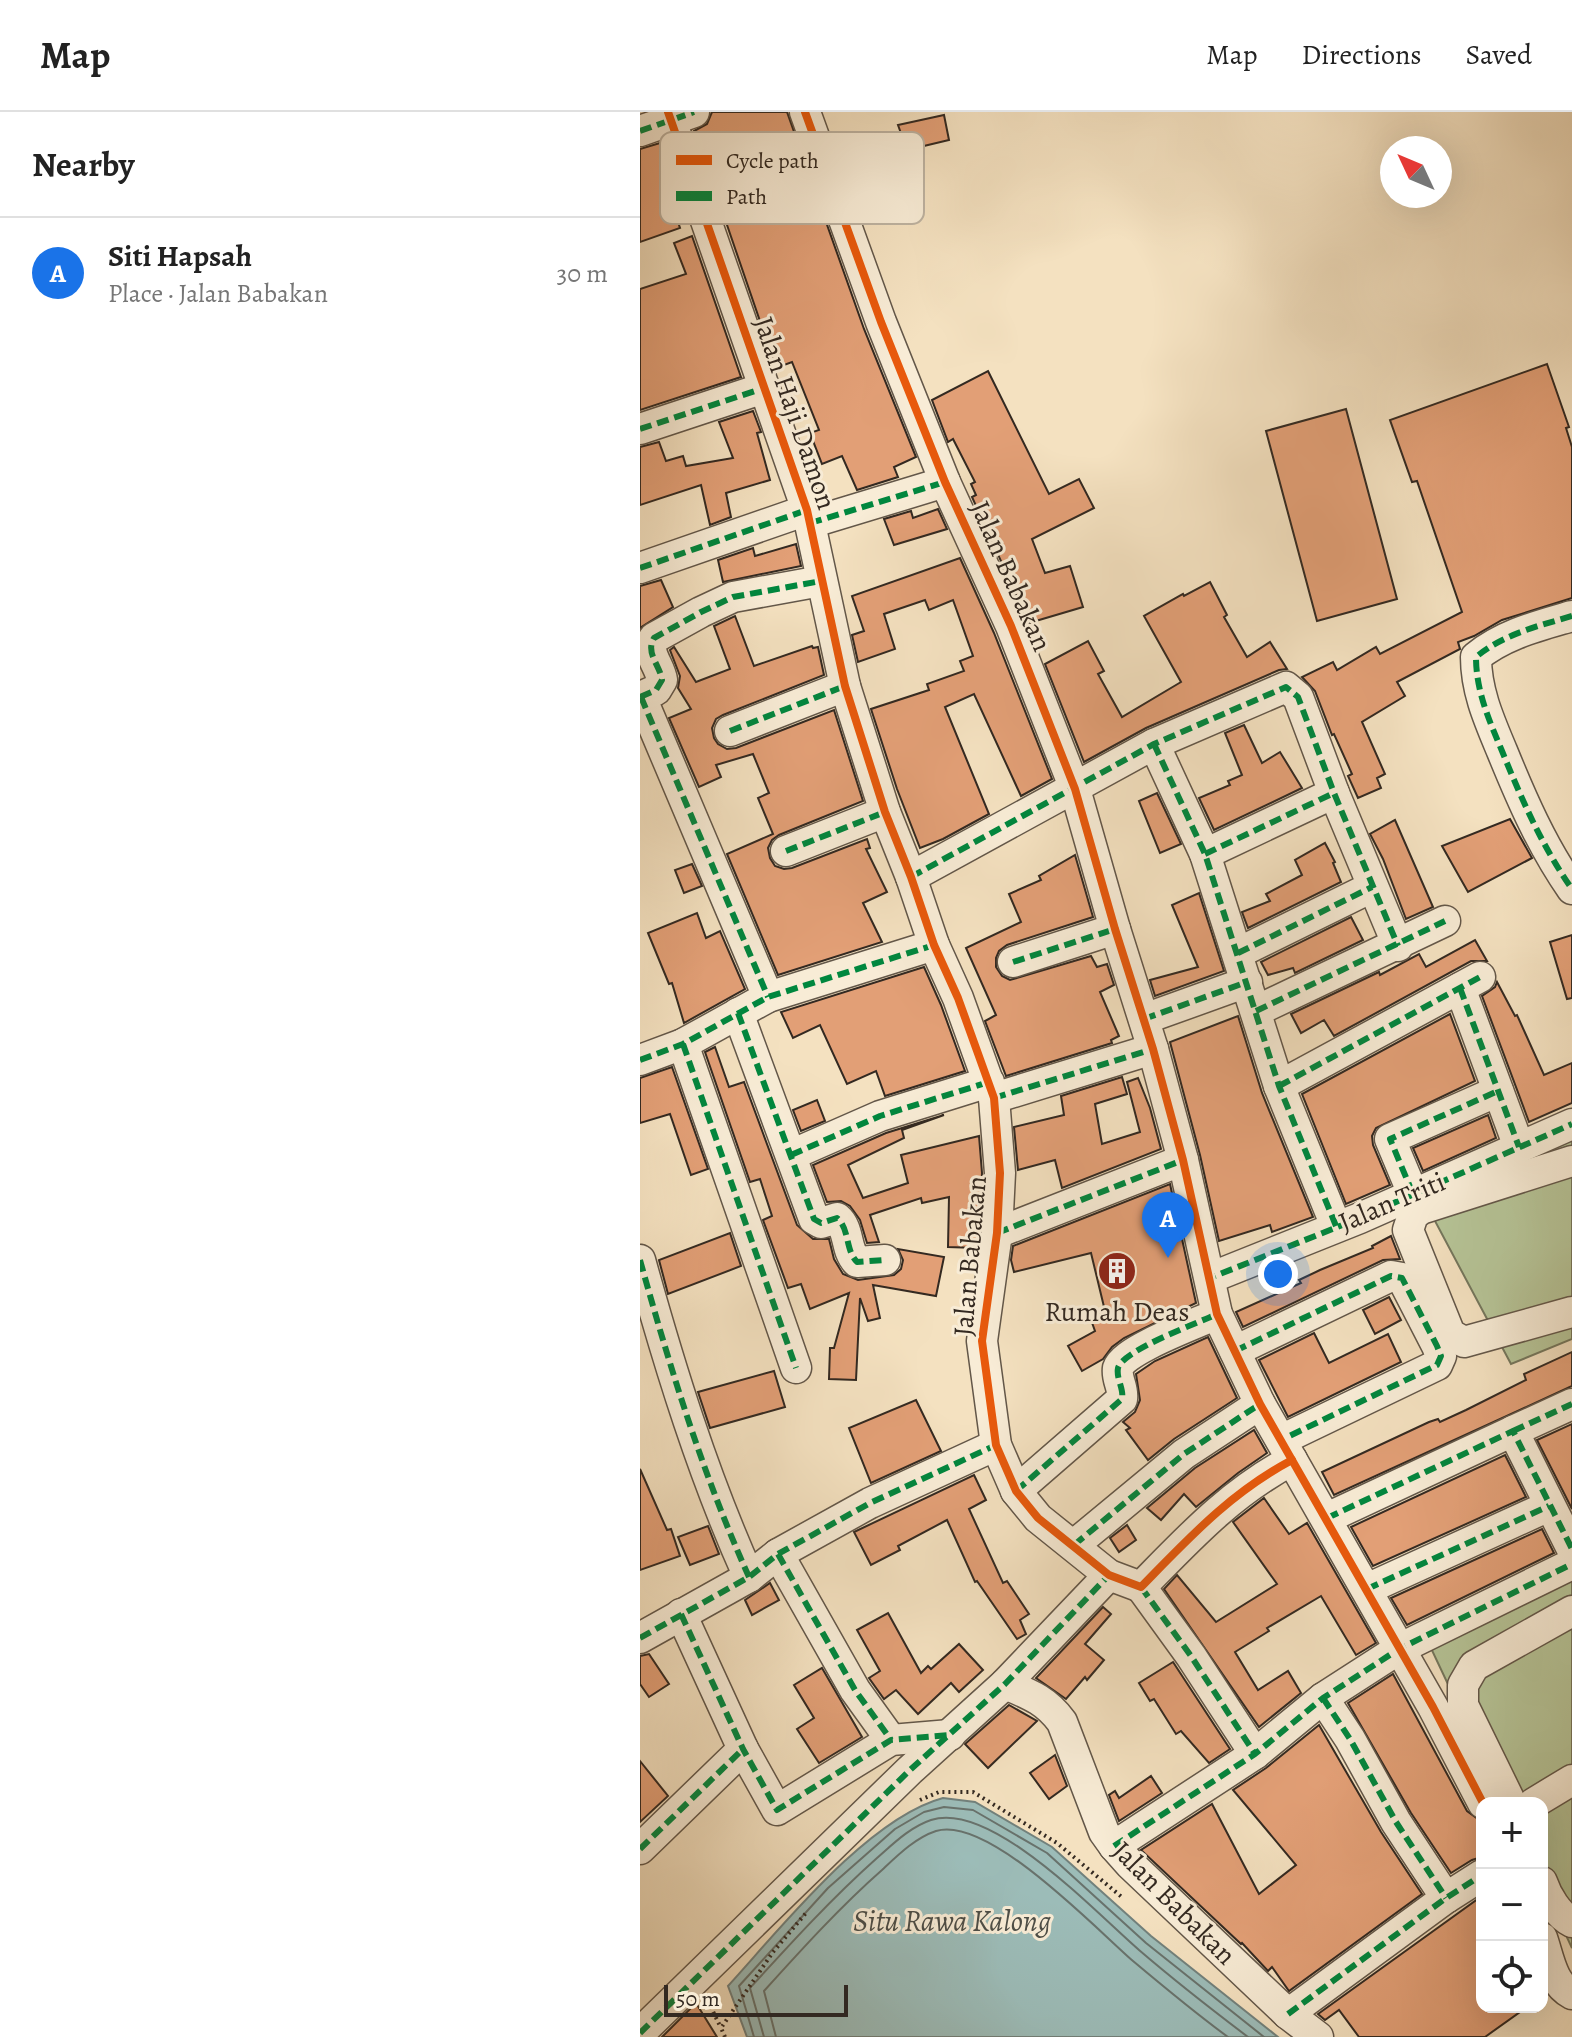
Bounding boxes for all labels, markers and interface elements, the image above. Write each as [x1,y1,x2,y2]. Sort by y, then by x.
text: Map [40,29,110,81]
text: Map [1206,36,1257,74]
text: Directions [1301,36,1422,74]
text: Saved [1466,36,1532,74]
legend [660,132,924,224]
north arrow [1380,136,1452,208]
text: Nearby [32,141,135,188]
text: Cycle path [726,146,819,176]
text: Path [726,182,767,212]
text: Siti Hapsah [108,236,252,276]
text: A [50,256,66,291]
text: 30 m [557,256,608,291]
text: Place · Jalan Babakan [108,276,328,311]
street label: Jalan Haji Damon [744,312,846,514]
street label: Jalan Babakan [961,495,1061,657]
street label: Jalan Triti [1333,1163,1451,1241]
street label: Jalan Babakan [944,1174,996,1338]
pin: A [1142,1192,1194,1258]
building icon: Rumah Deas [1096,1250,1138,1292]
your location [1258,1254,1298,1294]
place label: Rumah Deas [1045,1293,1189,1331]
map controls [1476,1797,1548,2013]
button: + [1476,1797,1548,1869]
street label: Jalan Babakan [1104,1833,1244,1973]
button: − [1476,1869,1548,1941]
water label: Situ Rawa Kalong [853,1901,1052,1941]
button: locate [1476,1941,1548,2013]
scale bar [664,1981,848,2017]
text: 50 m [676,1984,720,2014]

